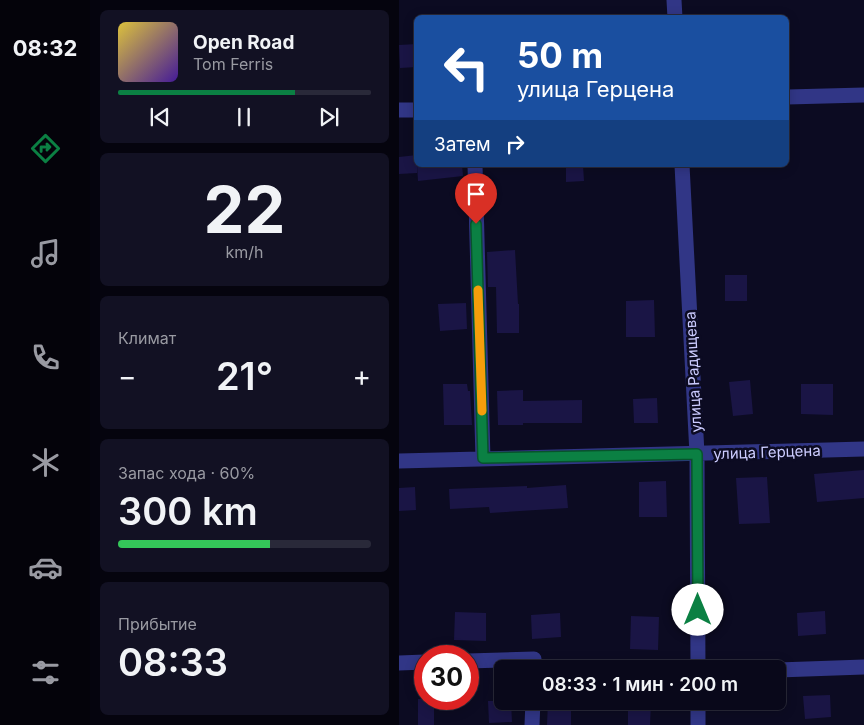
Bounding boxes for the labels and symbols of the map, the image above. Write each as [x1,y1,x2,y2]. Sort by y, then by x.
pin [455,173,497,224]
street label: улица Радищева [680,311,706,433]
street label: улица Герцена [713,441,821,463]
position arrow [671,583,723,635]
speed limit sign: 30 [414,645,479,710]

